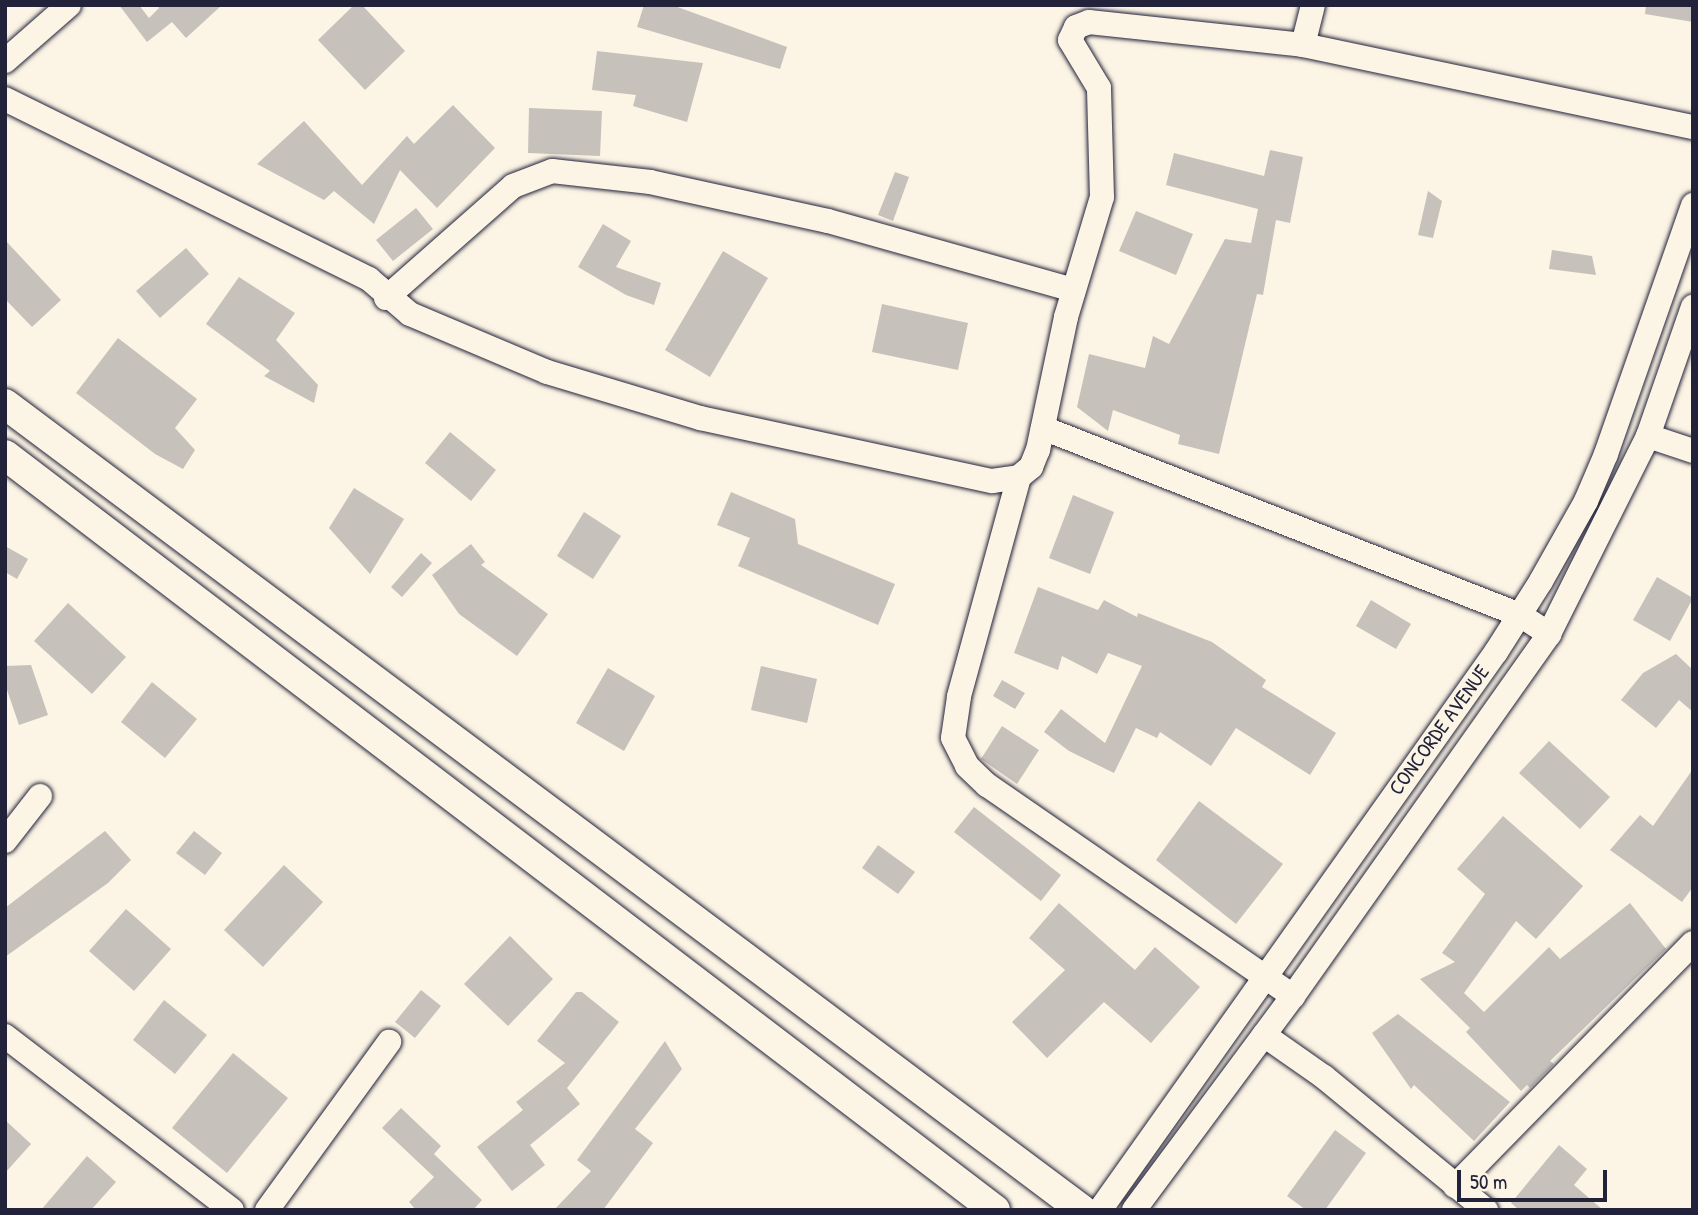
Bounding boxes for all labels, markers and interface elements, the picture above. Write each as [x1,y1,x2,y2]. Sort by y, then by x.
street label: CONCORDE AVENUE [1383,660,1495,800]
scale bar [1460,1156,1610,1200]
text: 50 m [1470,1167,1507,1196]

